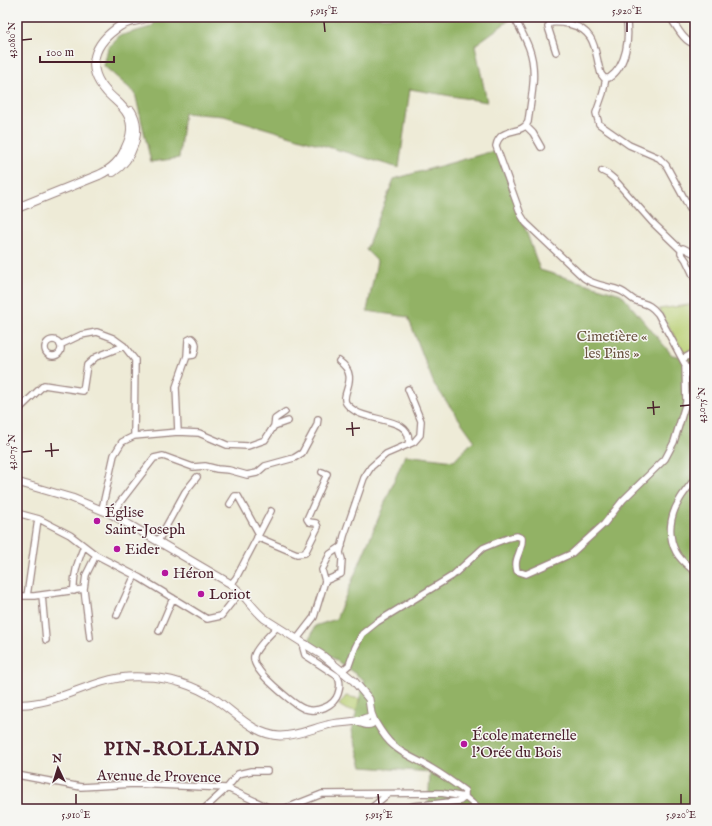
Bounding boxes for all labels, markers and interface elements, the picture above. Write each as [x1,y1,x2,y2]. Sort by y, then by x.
text: 5.915°E [310,5,338,18]
text: 5.920°E [612,5,642,18]
text: 43.080°N [6,21,19,58]
scale bar [40,38,114,64]
text: 100 m [46,45,74,60]
park label: Cimetière « les Pins » [576,327,648,363]
text: 43.075°N [696,387,709,423]
text: 43.075°N [6,434,19,470]
place label: Église Saint-Joseph [105,503,185,539]
marker: Église Saint-Joseph [92,516,102,526]
place label: Eider [125,540,160,559]
marker: Eider [112,544,122,554]
place label: Héron [173,564,214,583]
marker: Héron [160,568,170,578]
place label: Loriot [209,585,251,604]
marker: Loriot [196,589,206,599]
place label: École maternelle l'Orée du Bois [472,726,577,762]
district label: PIN-ROLLAND [104,738,260,762]
marker: École maternelle l'Orée du Bois [459,739,469,749]
north arrow [38,748,78,788]
text: N [51,752,63,766]
street label: Avenue de Provence [96,766,221,787]
text: 5.910°E [62,809,90,822]
text: 5.915°E [365,809,393,822]
text: 5.920°E [666,809,696,822]

